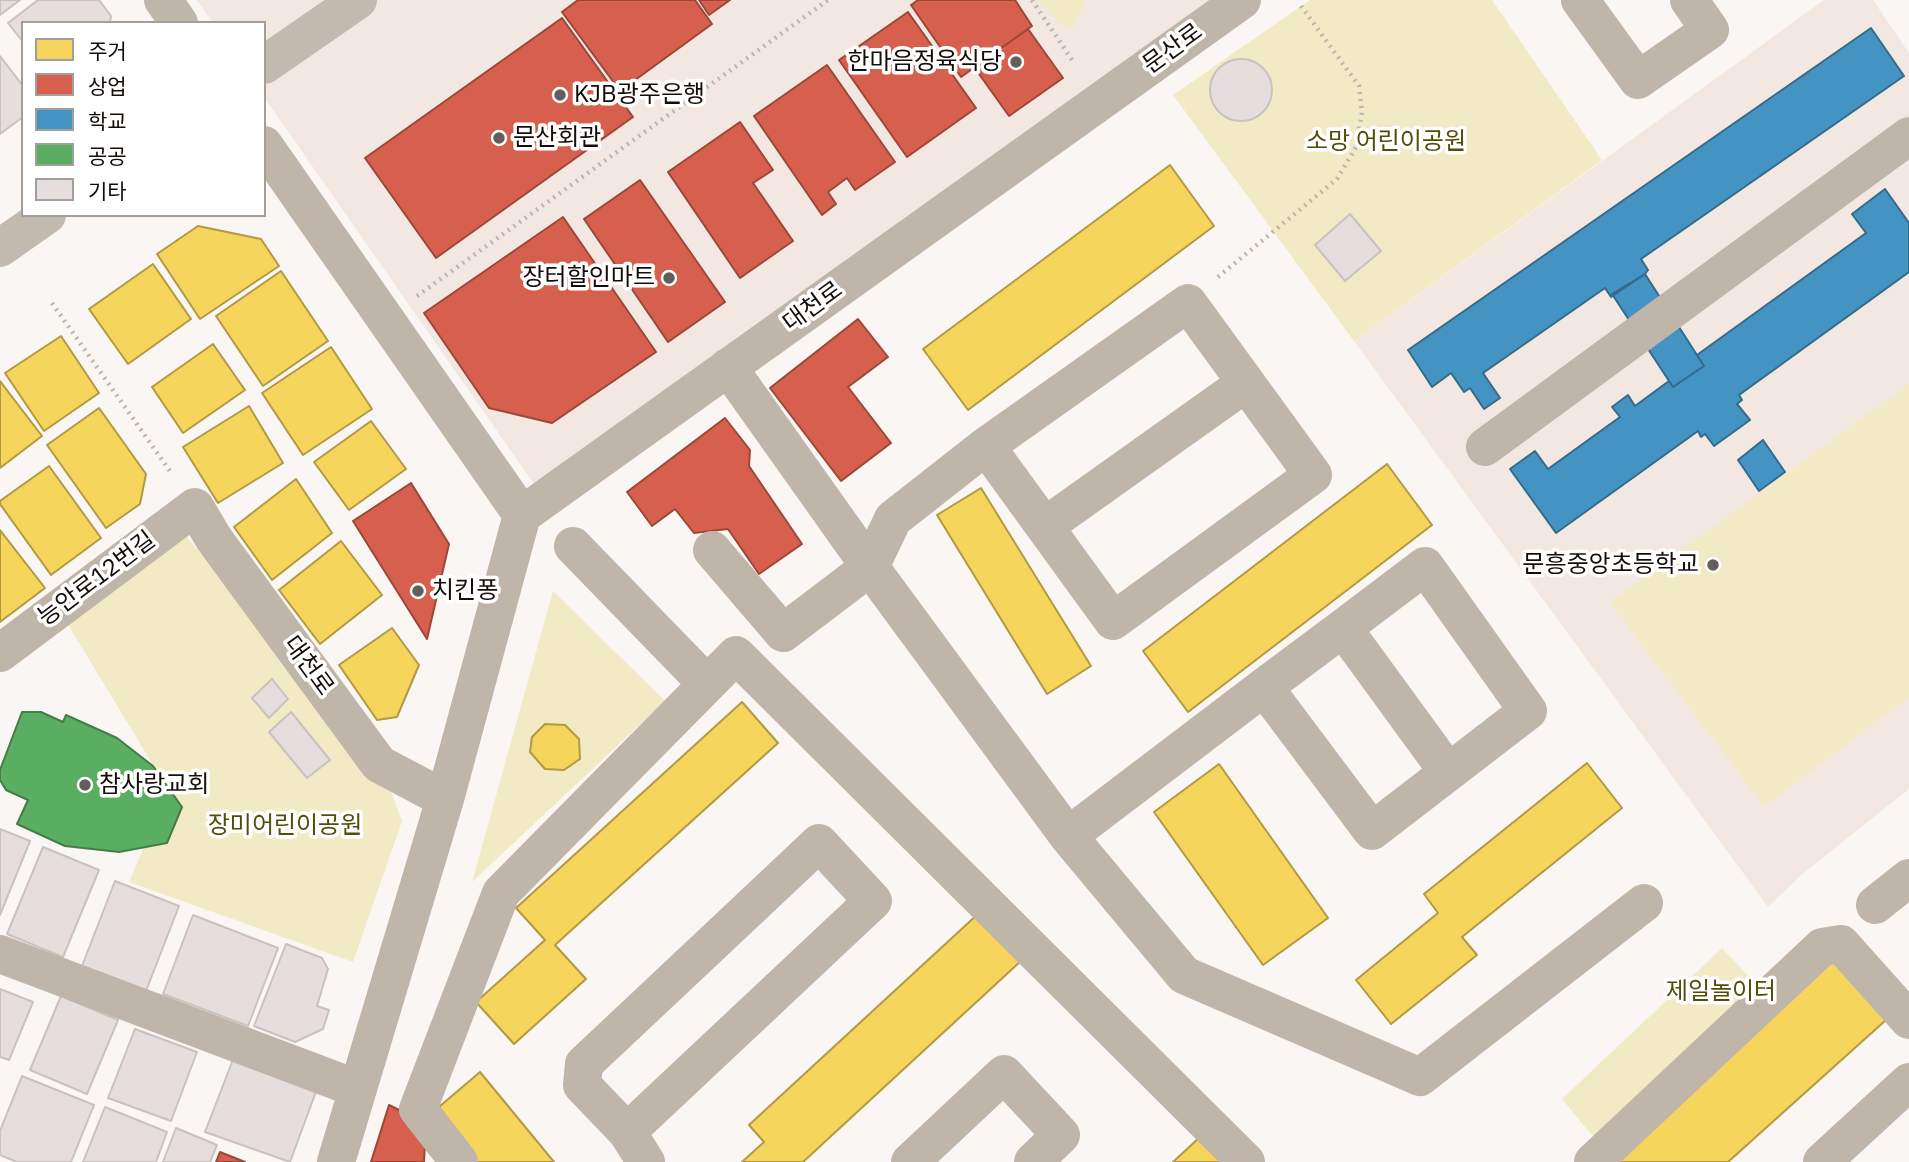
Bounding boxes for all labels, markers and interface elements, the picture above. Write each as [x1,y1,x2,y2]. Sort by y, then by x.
street label: 문산로 [1138,18,1208,80]
legend [21,21,266,217]
text: 주거 [88,37,127,65]
place label: 한마음정육식당 [847,48,1002,76]
marker: 한마음정육식당 [1008,54,1024,70]
text: 상업 [88,72,127,100]
place label: KJB광주은행 [574,81,705,109]
marker: KJB광주은행 [552,87,568,103]
text: 학교 [88,107,127,135]
place label: 문산회관 [513,124,601,152]
park label: 소망 어린이공원 [1306,128,1466,156]
marker: 문산회관 [491,130,507,146]
text: 공공 [88,142,127,170]
text: 기타 [88,177,127,205]
place label: 장터할인마트 [523,264,655,292]
marker: 장터할인마트 [661,270,677,286]
street label: 대천로 [778,276,848,338]
street label: 능안로12번길 [33,526,161,632]
place label: 문흥중앙초등학교 [1522,551,1699,579]
marker: 문흥중앙초등학교 [1705,557,1721,573]
place label: 치킨퐁 [432,577,498,605]
marker: 치킨퐁 [410,583,426,599]
street label: 대천로 [277,631,339,701]
place label: 참사랑교회 [99,771,209,799]
marker: 참사랑교회 [77,777,93,793]
park label: 장미어린이공원 [208,812,362,840]
park label: 제일놀이터 [1666,978,1776,1006]

